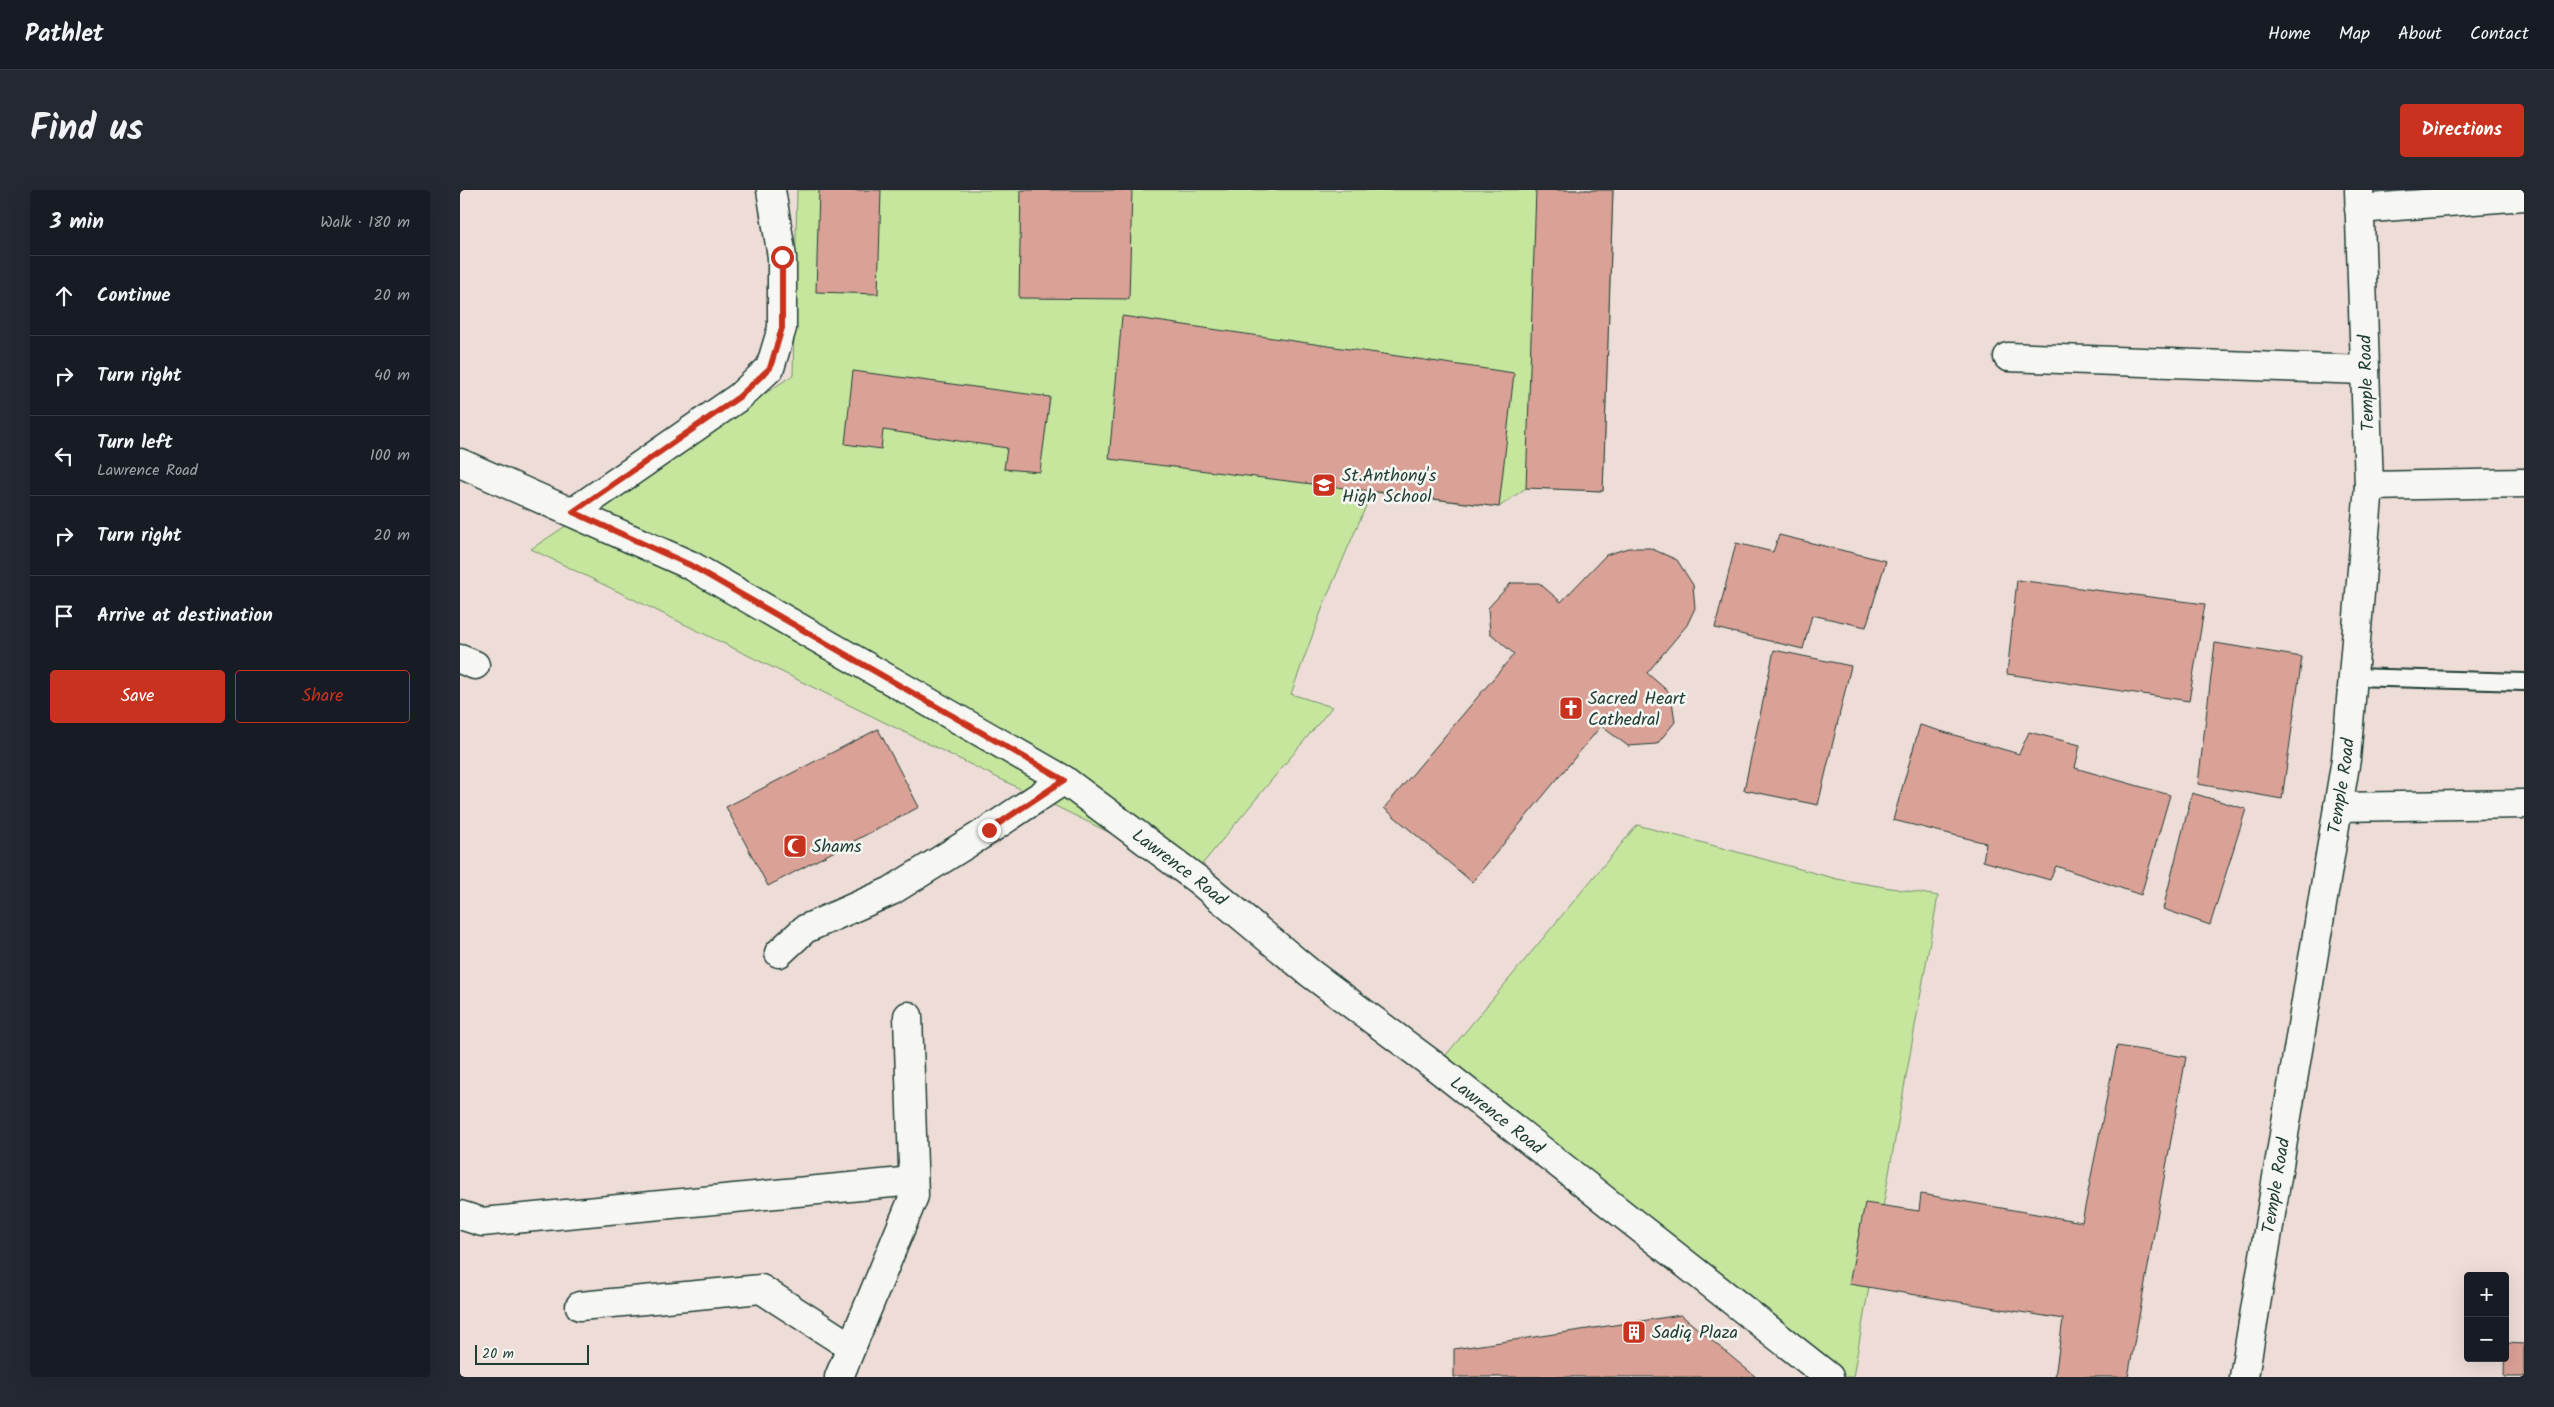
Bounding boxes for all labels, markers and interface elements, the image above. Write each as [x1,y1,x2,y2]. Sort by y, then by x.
text: Pathlet [25,15,104,54]
text: Home [2268,20,2311,49]
text: Map [2339,20,2370,49]
text: About [2398,20,2442,49]
text: Contact [2470,20,2529,49]
text: Find us [30,102,143,158]
button: Directions [2400,104,2524,157]
text: 3 min [50,206,104,239]
text: Walk · 180 m [320,210,410,235]
route start [771,246,794,269]
text: Continue [97,281,170,311]
icon: ahead [50,282,78,310]
text: 20 m [374,283,410,308]
street label: Temple Road [2351,333,2384,432]
text: Turn right [97,361,182,391]
icon: right [50,362,78,390]
text: 40 m [374,363,410,388]
text: Turn left [97,428,172,458]
icon: left [50,442,78,470]
text: 100 m [370,443,410,468]
text: Lawrence Road [97,458,198,483]
place label: St.Anthony's High School [1342,462,1437,512]
school or university icon: St.Anthony's High School [1311,472,1337,498]
text: Turn right [97,521,182,551]
icon: right [50,522,78,550]
text: 20 m [374,523,410,548]
text: Arrive at destination [97,601,273,631]
icon: arrive [50,602,78,630]
button: Save [50,670,225,723]
button: Share [235,670,410,723]
place label: Sacred Heart Cathedral [1588,685,1687,735]
church icon: Sacred Heart Cathedral [1558,695,1584,721]
street label: Temple Road [2321,736,2364,836]
route end [978,819,1001,842]
street label: Lawrence Road [1125,822,1234,915]
mosque icon: Shams [782,833,808,859]
place label: Shams [812,833,862,862]
street label: Lawrence Road [1443,1070,1551,1164]
street label: Temple Road [2255,1135,2299,1236]
map controls [2464,1272,2509,1362]
button: + [2464,1272,2509,1317]
button: − [2464,1317,2509,1362]
building icon: Sadiq Plaza [1621,1319,1647,1345]
place label: Sadiq Plaza [1652,1319,1738,1348]
scale bar [475,1342,589,1365]
text: 20 m [482,1343,514,1365]

